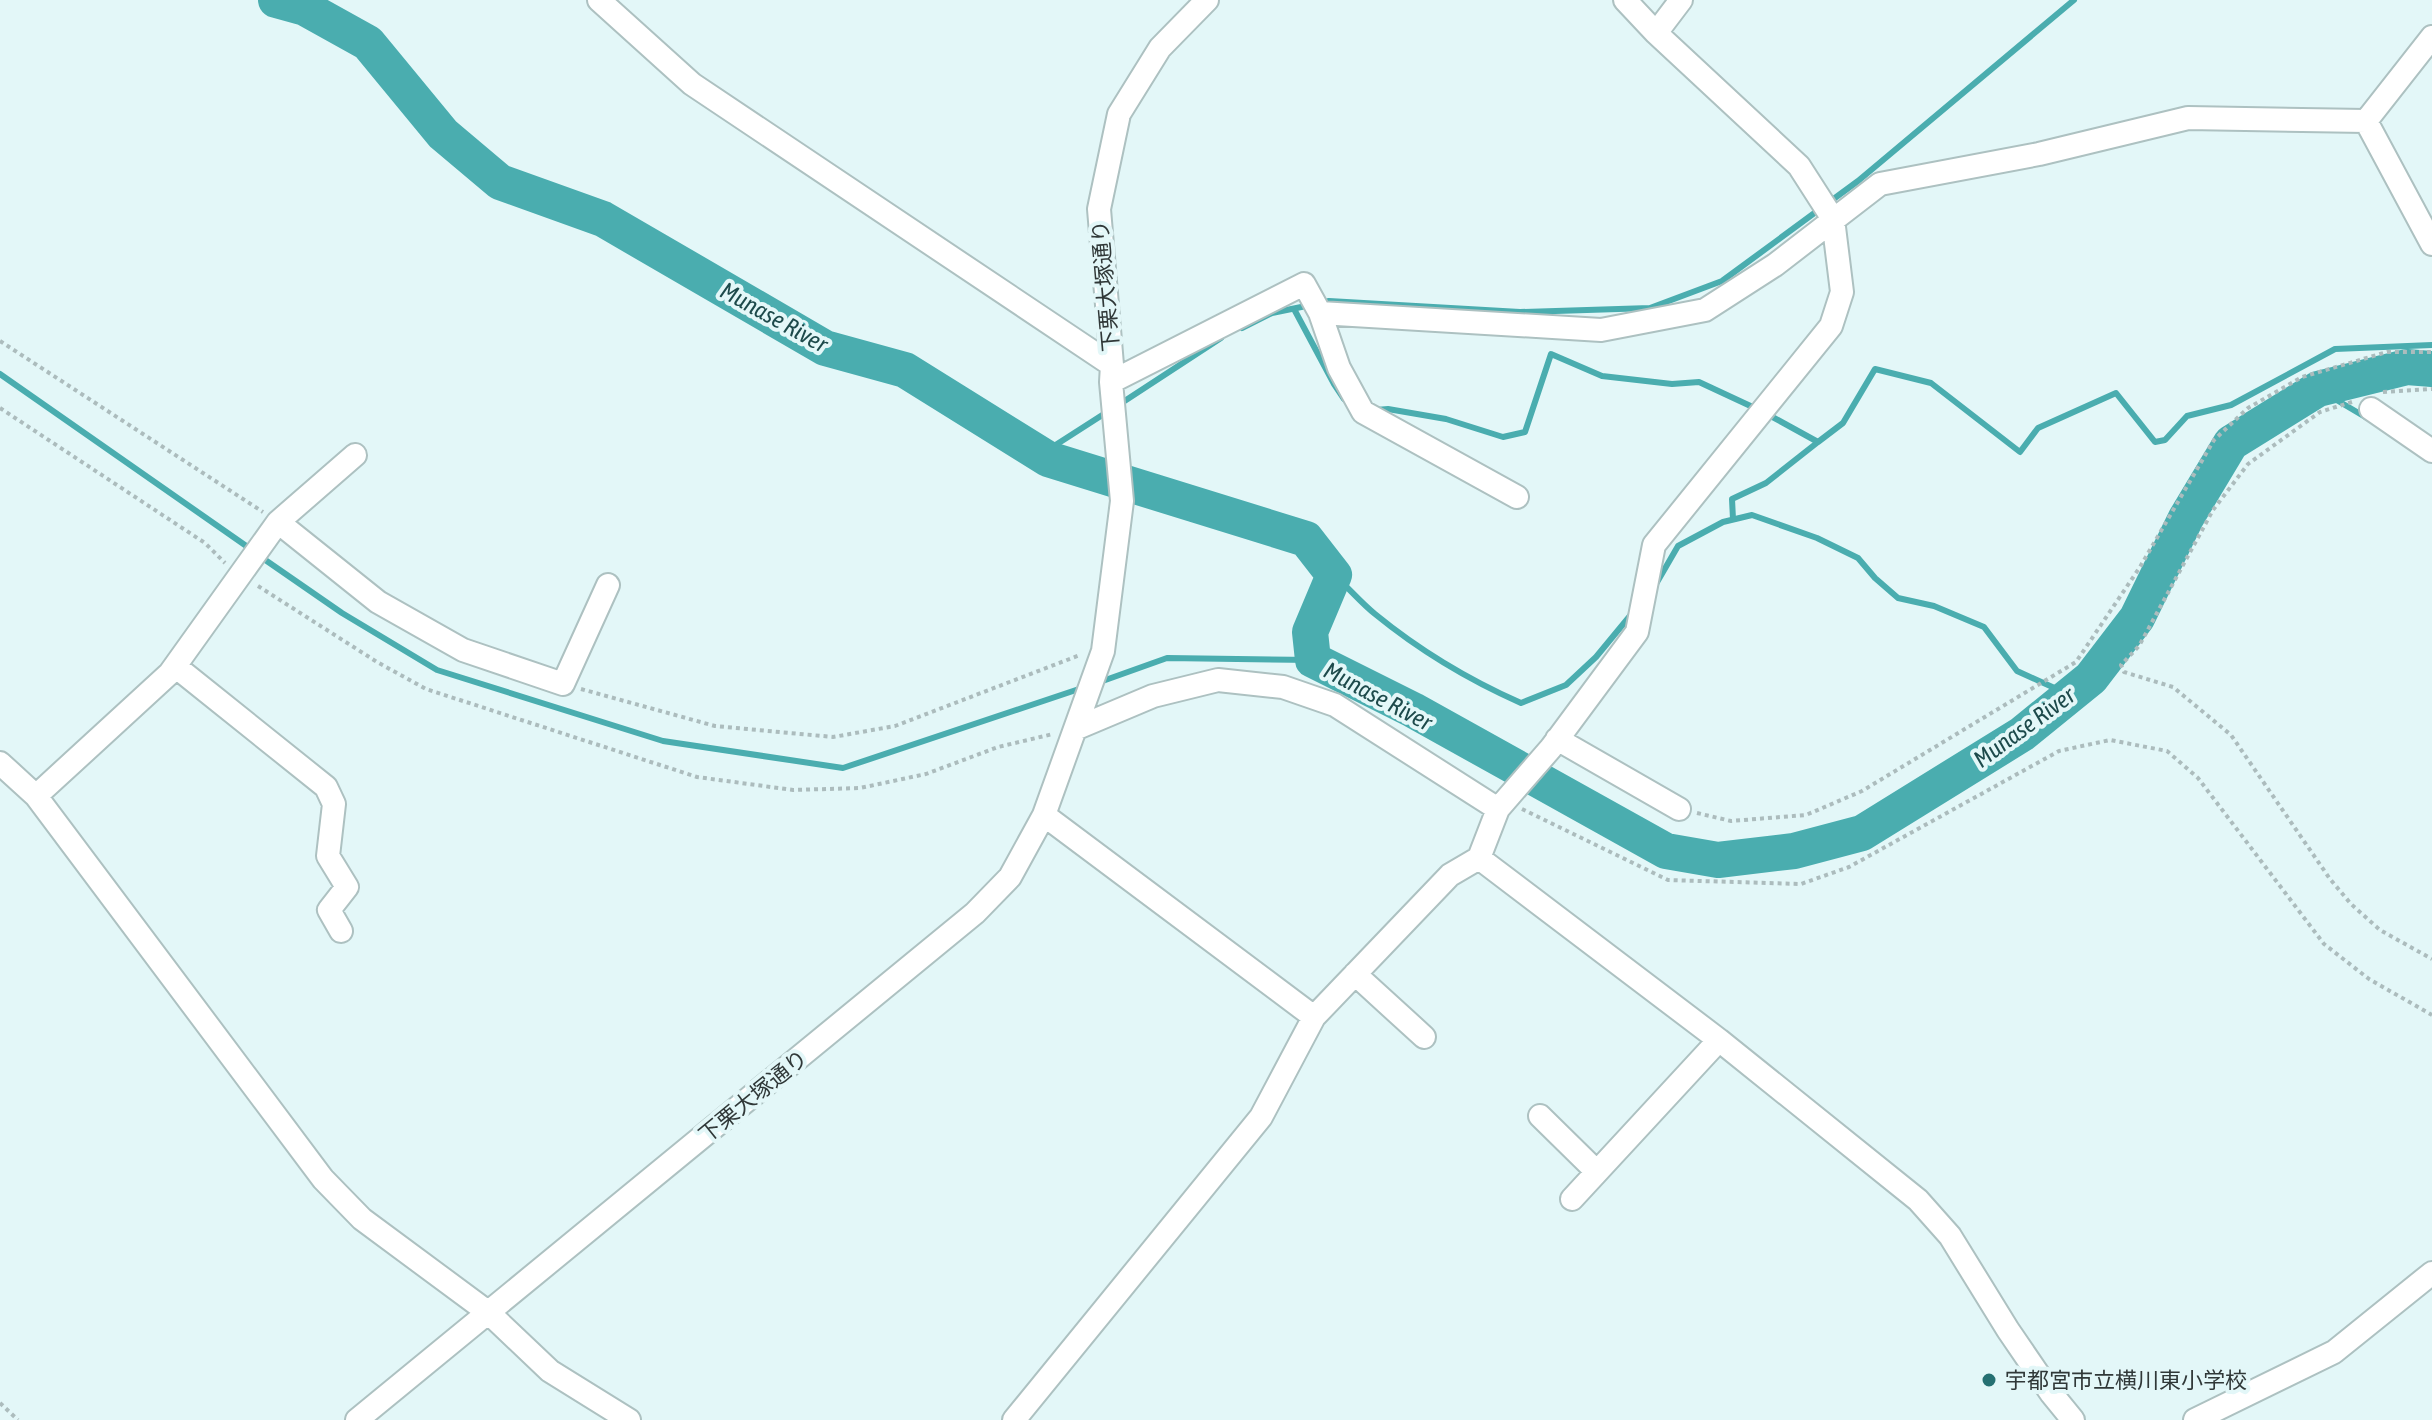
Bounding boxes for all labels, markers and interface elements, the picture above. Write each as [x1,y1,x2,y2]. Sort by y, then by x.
street label: 下栗大塚通り [1086,219,1124,353]
water label: Munase River [716,277,833,358]
water label: Munase River [1319,656,1437,736]
water label: Munase River [1968,681,2081,773]
street label: 下栗大塚通り [694,1044,812,1148]
place label: 宇都宮市立横川東小学校 [2005,1367,2247,1393]
marker: 宇都宮市立横川東小学校 [1980,1371,1998,1389]

